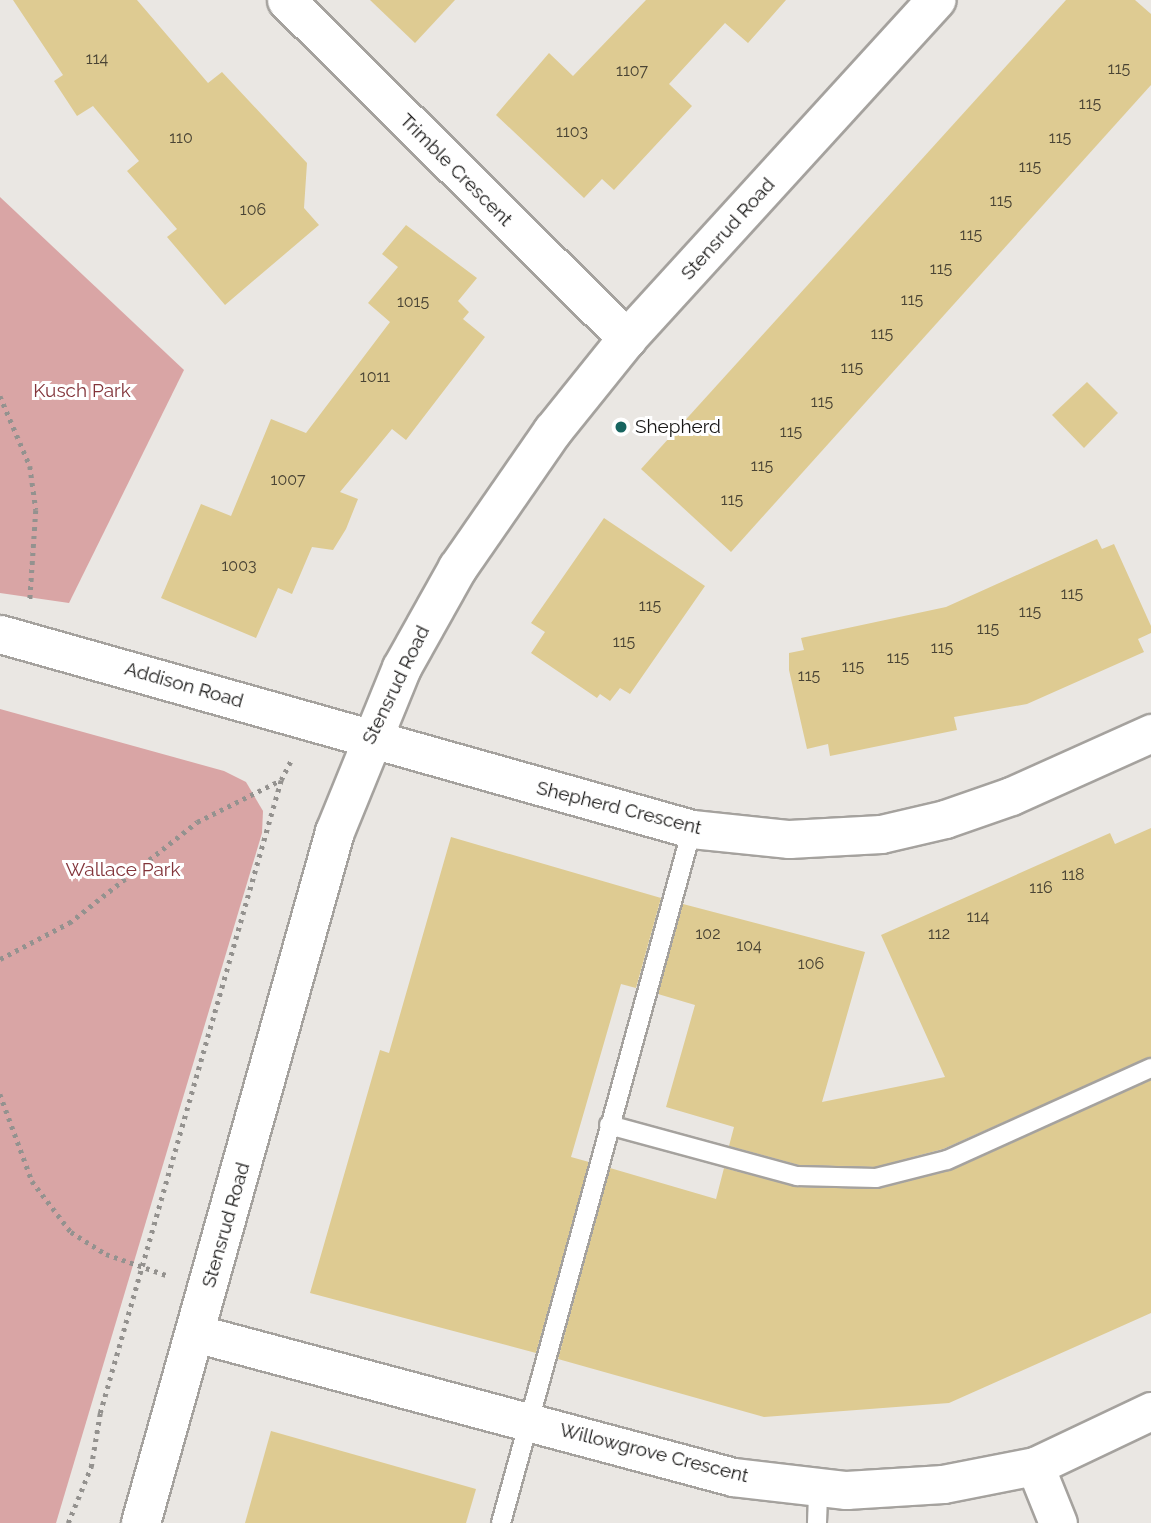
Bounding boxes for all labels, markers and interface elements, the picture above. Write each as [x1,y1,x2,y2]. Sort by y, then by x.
house number: 114 [86,49,108,69]
house number: 115 [1108,59,1130,79]
house number: 1107 [616,61,648,81]
house number: 115 [1079,94,1101,114]
street label: Trimble Crescent [395,109,517,231]
house number: 1103 [556,122,588,142]
house number: 110 [169,128,193,148]
house number: 115 [1049,128,1071,148]
house number: 115 [1019,157,1041,177]
street label: Stensrud Road [676,173,780,285]
house number: 115 [990,191,1012,211]
house number: 106 [240,200,266,220]
house number: 115 [960,225,982,245]
house number: 115 [930,259,952,279]
house number: 115 [901,290,923,310]
house number: 1015 [397,292,429,312]
house number: 115 [871,324,893,344]
house number: 115 [841,358,863,378]
house number: 1011 [360,367,390,387]
park label: Kusch Park [33,380,131,402]
house number: 115 [811,392,833,412]
place label: Shepherd [635,416,721,438]
marker: Shepherd [613,419,629,435]
house number: 115 [780,422,802,442]
house number: 115 [751,456,773,476]
house number: 1007 [271,470,305,490]
house number: 115 [721,490,743,510]
house number: 1003 [222,556,256,576]
house number: 115 [1061,584,1083,604]
house number: 115 [639,596,661,616]
house number: 115 [1019,602,1041,622]
house number: 115 [977,619,999,639]
street label: Stensrud Road [357,622,435,748]
house number: 115 [613,632,635,652]
house number: 115 [931,638,953,658]
house number: 115 [887,648,909,668]
street label: Addison Road [122,657,246,713]
house number: 115 [842,657,864,677]
house number: 115 [798,666,820,686]
street label: Shepherd Crescent [534,776,704,840]
park label: Wallace Park [65,859,181,881]
house number: 118 [1061,865,1085,885]
house number: 116 [1029,878,1053,898]
house number: 114 [967,907,989,927]
house number: 102 [696,924,720,944]
house number: 112 [928,924,950,944]
house number: 104 [736,936,762,956]
house number: 106 [798,954,824,974]
street label: Stensrud Road [197,1160,255,1290]
street label: Willowgrove Crescent [557,1418,751,1488]

